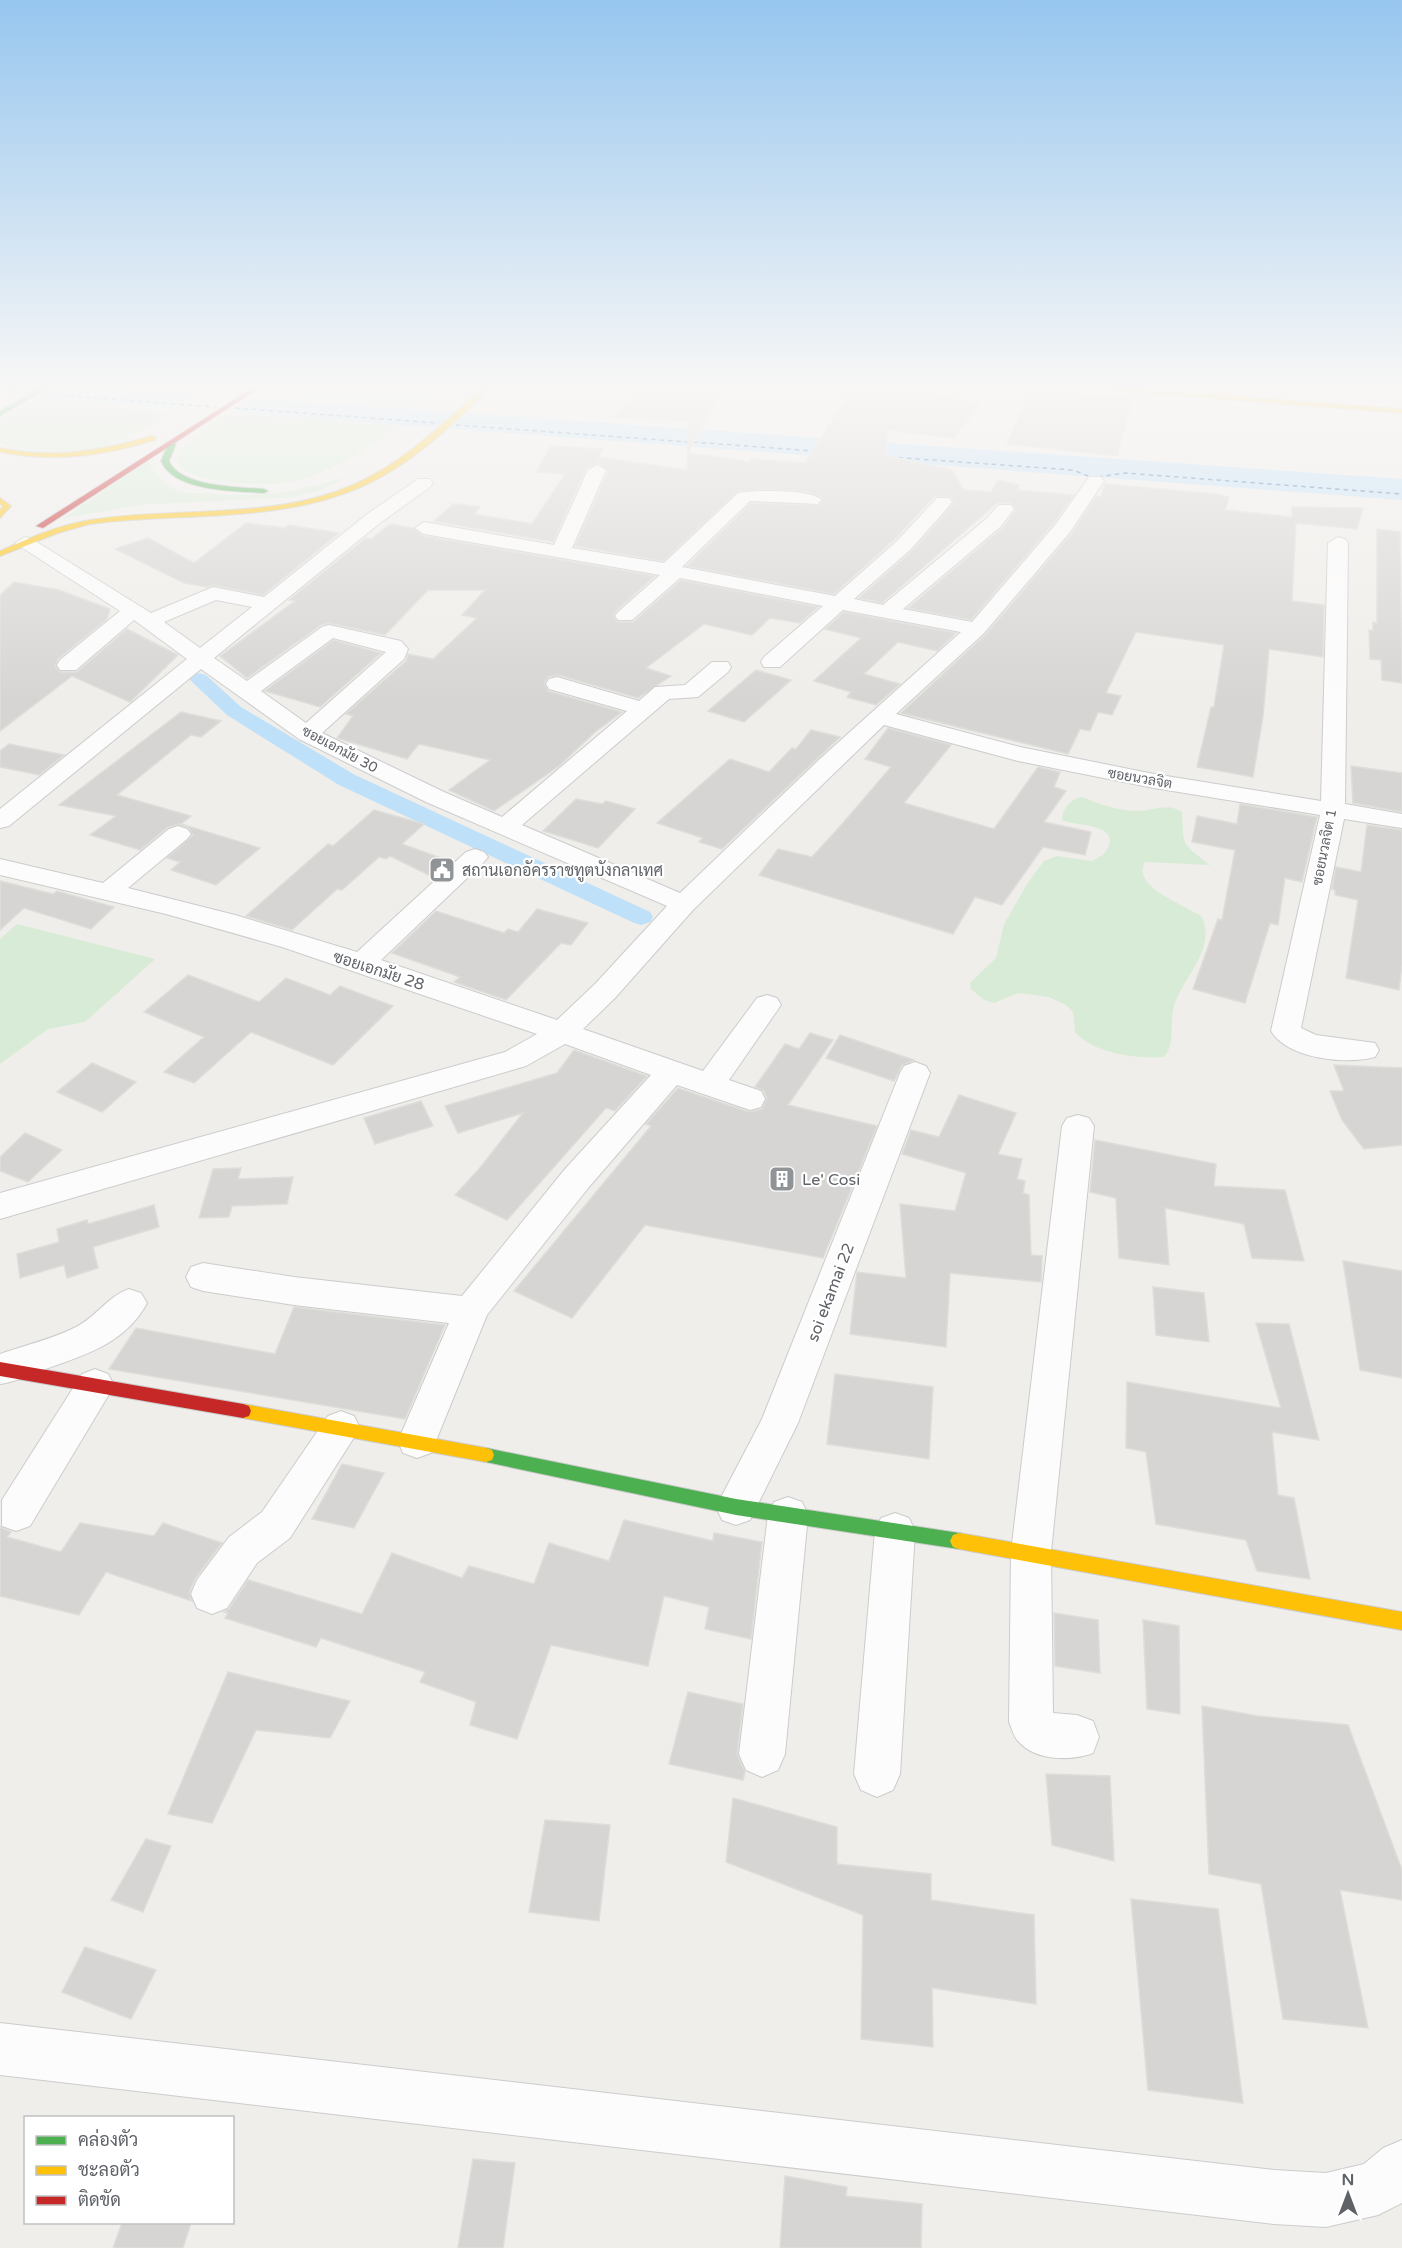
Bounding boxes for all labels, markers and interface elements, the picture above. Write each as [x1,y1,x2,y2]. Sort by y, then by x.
street label: ซอยเอกมัย 30 [299,722,381,777]
street label: ซอยนวลจิต [1106,764,1174,793]
street label: ซอยนวลจิต 1 [1309,807,1340,887]
public building icon: สถานเอกอัครราชทูตบังกลาเทศ [427,855,457,885]
place label: สถานเอกอัครราชทูตบังกลาเทศ [462,860,663,882]
street label: ซอยเอกมัย 28 [330,946,427,995]
building icon: Le' Cosi [767,1164,797,1194]
place label: Le' Cosi [802,1170,860,1190]
street label: soi ekamai 22 [803,1240,859,1345]
legend [24,2116,234,2224]
text: คล่องตัว [78,2128,138,2151]
text: ชะลอตัว [78,2159,140,2181]
north arrow [1318,2164,1378,2224]
text: N [1342,2170,1354,2190]
text: ติดขัด [78,2189,121,2211]

